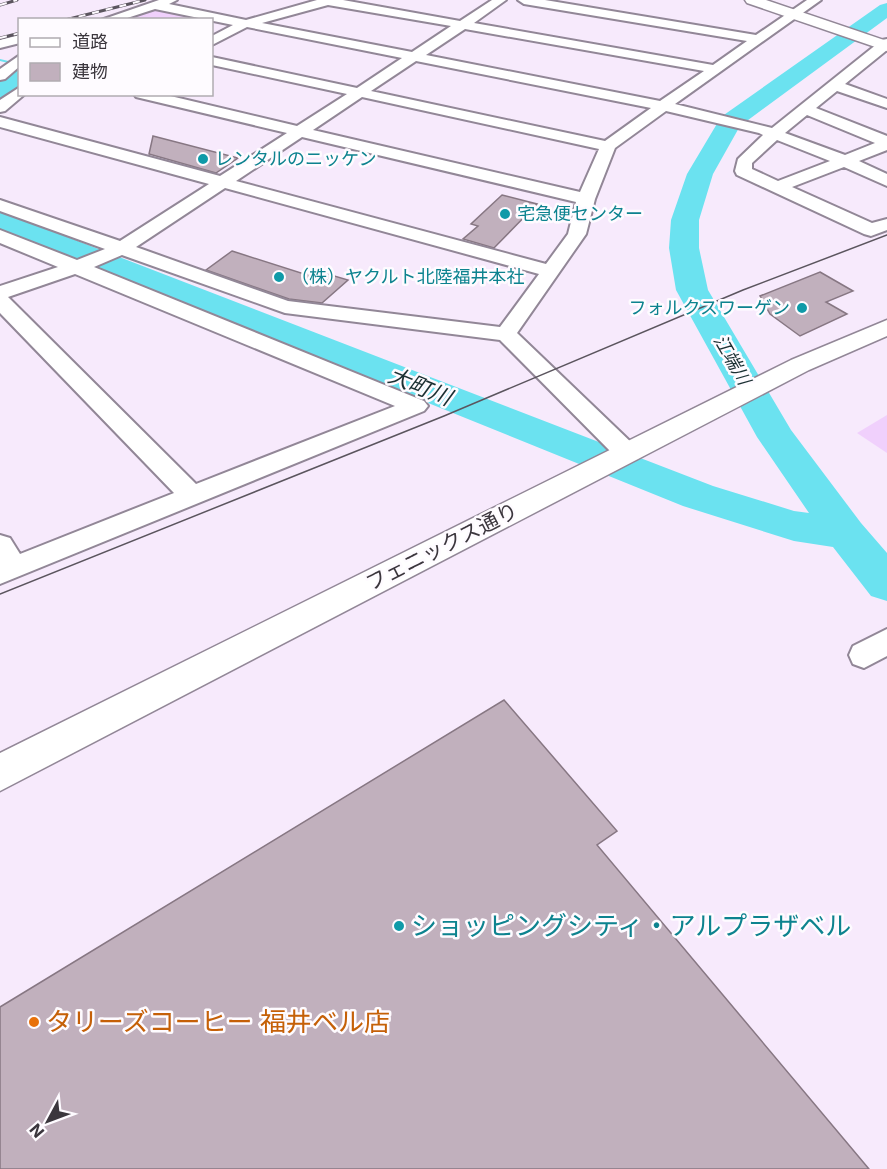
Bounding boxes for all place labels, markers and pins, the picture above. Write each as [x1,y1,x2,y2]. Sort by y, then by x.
place label: レンタルのニッケン [215,148,376,169]
marker: レンタルのニッケン [196,152,210,166]
place label: 宅急便センター [517,203,643,224]
marker: 宅急便センター [498,207,512,221]
place label: （株）ヤクルト北陸福井本社 [291,266,524,287]
marker: （株）ヤクルト北陸福井本社 [272,270,286,284]
place label: フォルクスワーゲン [629,297,790,318]
marker: フォルクスワーゲン [795,301,809,315]
place label: ショッピングシティ・アルプラザベル [411,910,851,941]
marker: ショッピングシティ・アルプラザベル [392,919,406,933]
place label: タリーズコーヒー 福井ベル店 [46,1006,390,1037]
marker: タリーズコーヒー 福井ベル店 [27,1015,41,1029]

